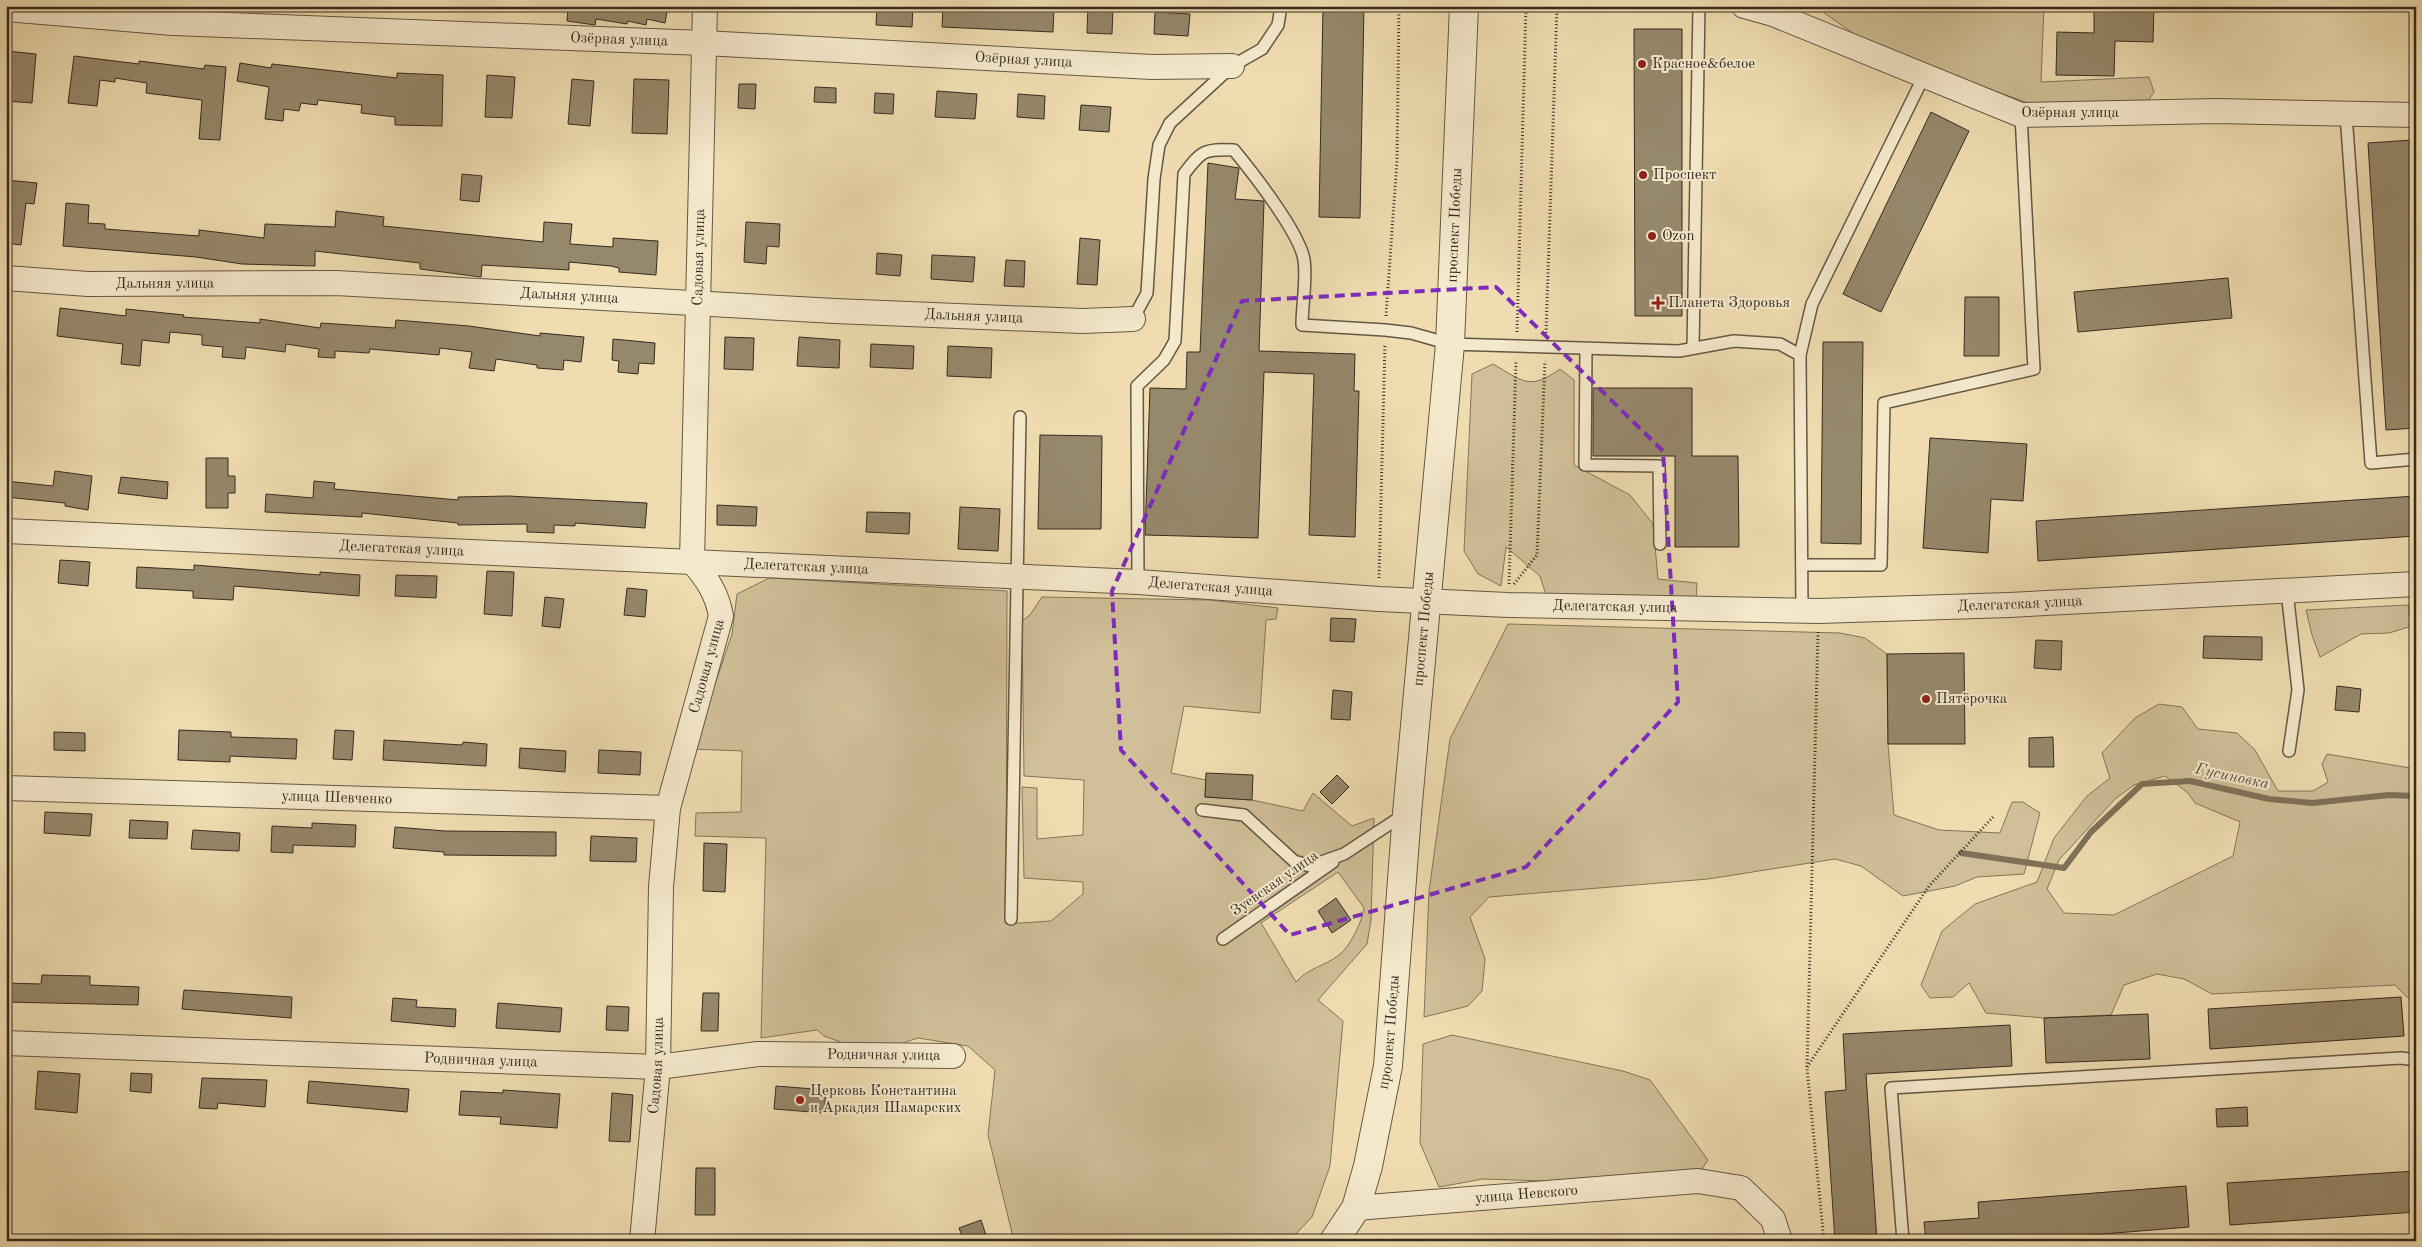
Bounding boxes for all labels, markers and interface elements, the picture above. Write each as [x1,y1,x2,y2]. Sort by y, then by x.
street label: Озёрная улица [570,30,669,49]
street label: Озёрная улица [974,50,1073,70]
place label: Красное&белое [1652,57,1755,72]
marker: Красное&белое [1636,58,1648,70]
street label: Озёрная улица [2021,106,2119,121]
street label: проспект Победы [1445,167,1465,283]
place label: Проспект [1653,168,1716,183]
marker: Проспект [1637,169,1649,181]
street label: Садовая улица [690,208,708,306]
place label: Ozon [1662,229,1695,244]
marker: Ozon [1646,230,1658,242]
street label: Дальняя улица [115,276,215,291]
street label: Дальняя улица [520,286,620,306]
place label: Планета Здоровья [1668,296,1790,311]
marker: Планета Здоровья [1652,297,1664,309]
street label: Дальняя улица [924,307,1024,326]
street label: Делегатская улица [339,539,465,559]
street label: Делегатская улица [743,557,870,577]
street label: проспект Победы [1411,571,1437,687]
street label: Делегатская улица [1148,575,1274,599]
street label: Делегатская улица [1957,594,2083,614]
street label: Делегатская улица [1552,598,1678,616]
street label: Садовая улица [687,617,727,715]
place label: Пятёрочка [1936,692,2008,707]
marker: Пятёрочка [1920,693,1932,705]
water label: Гусиновка [2193,761,2271,793]
street label: улица Шевченко [281,789,393,807]
street label: Зуевская улица [1229,848,1322,920]
street label: проспект Победы [1376,974,1402,1091]
street label: Садовая улица [646,1016,666,1115]
street label: Родничная улица [827,1047,941,1063]
street label: Родничная улица [424,1051,538,1070]
place label: Церковь Константина и Аркадия Шамарских [810,1084,962,1116]
marker: Церковь Константина и Аркадия Шамарских [794,1094,806,1106]
street label: улица Невского [1474,1183,1579,1206]

